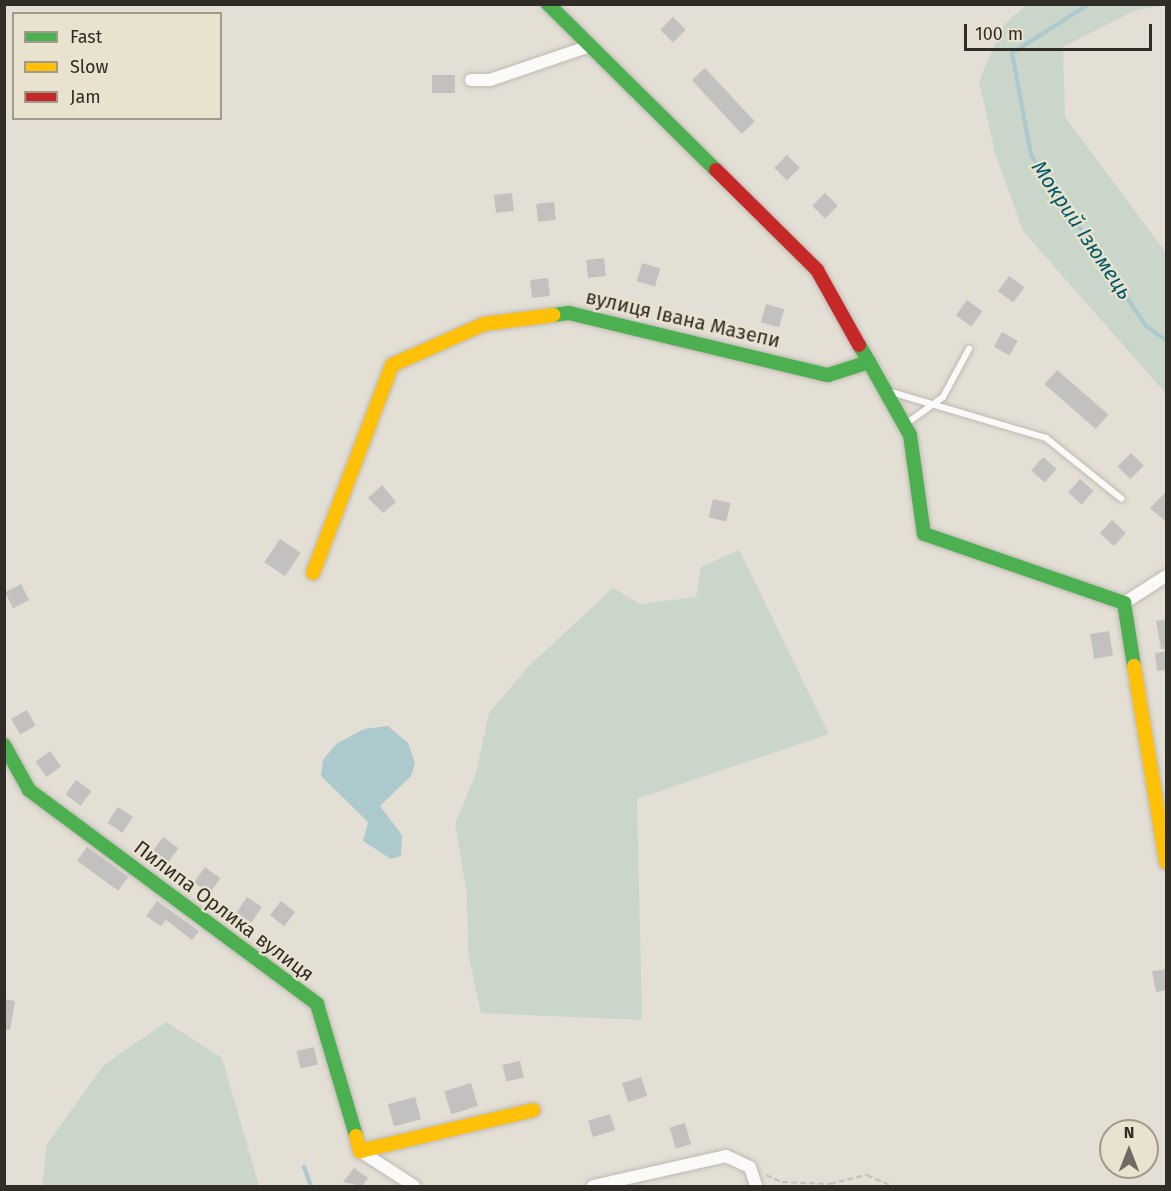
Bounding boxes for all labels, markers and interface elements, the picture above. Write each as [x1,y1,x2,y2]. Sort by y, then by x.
legend [12,12,222,120]
scale bar [967,12,1154,50]
text: 100 m [975,23,1023,45]
text: Fast [70,26,102,48]
text: Slow [70,56,108,78]
text: Jam [70,86,101,108]
water label: Мокрий Ізюмець [1026,156,1138,304]
street label: вулиця Івана Мазепи [583,285,783,353]
street label: Пилипа Орлика вулиця [129,835,319,987]
north arrow [1099,1119,1159,1179]
text: N [1124,1123,1134,1142]

